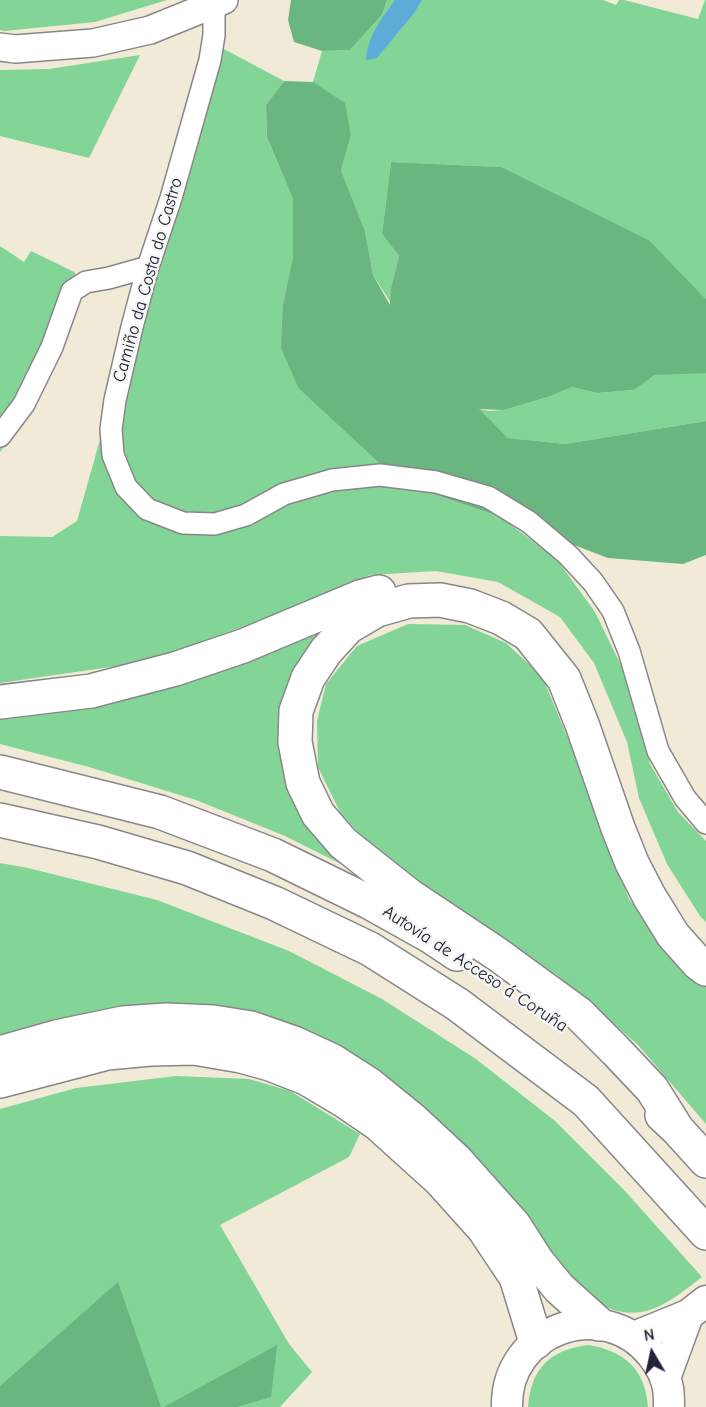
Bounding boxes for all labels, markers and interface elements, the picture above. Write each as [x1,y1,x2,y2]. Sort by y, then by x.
street label: Camiño da Costa do Castro [108,175,188,385]
street label: Autovía de Acceso á Coruña [378,901,572,1037]
north arrow [622,1323,682,1383]
text: N [643,1326,656,1345]

